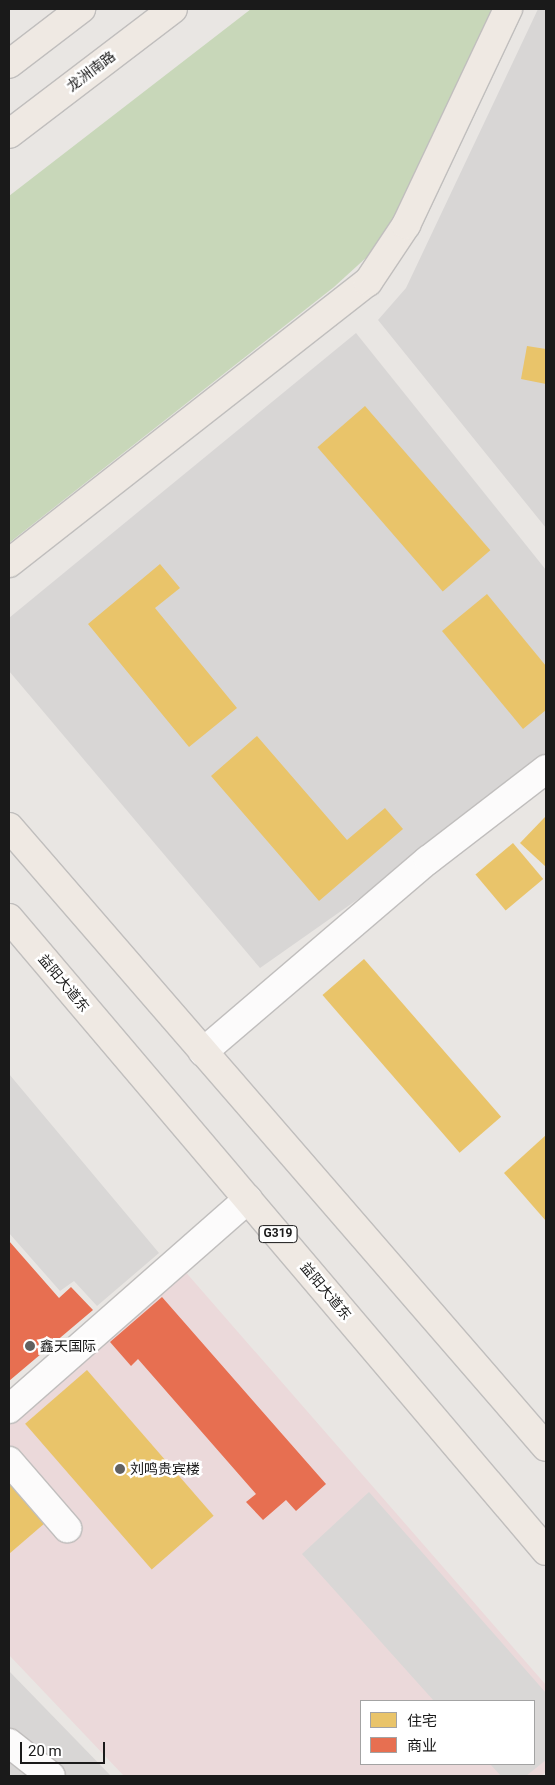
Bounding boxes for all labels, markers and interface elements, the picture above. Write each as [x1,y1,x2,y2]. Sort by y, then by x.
street label: 龙洲南路 [64,47,118,95]
street label: 益阳大道东 [35,951,93,1015]
road number: G319 [258,1224,298,1244]
street label: 益阳大道东 [297,1259,355,1323]
place label: 鑫天国际 [40,1338,96,1354]
marker: 鑫天国际 [24,1340,36,1352]
place label: 刘鸣贵宾楼 [130,1461,200,1477]
marker: 刘鸣贵宾楼 [114,1463,126,1475]
legend [360,1700,535,1765]
text: 住宅 [407,1712,437,1730]
scale bar [22,1732,108,1764]
text: 商业 [407,1737,437,1755]
text: 20 m [28,1742,62,1760]

